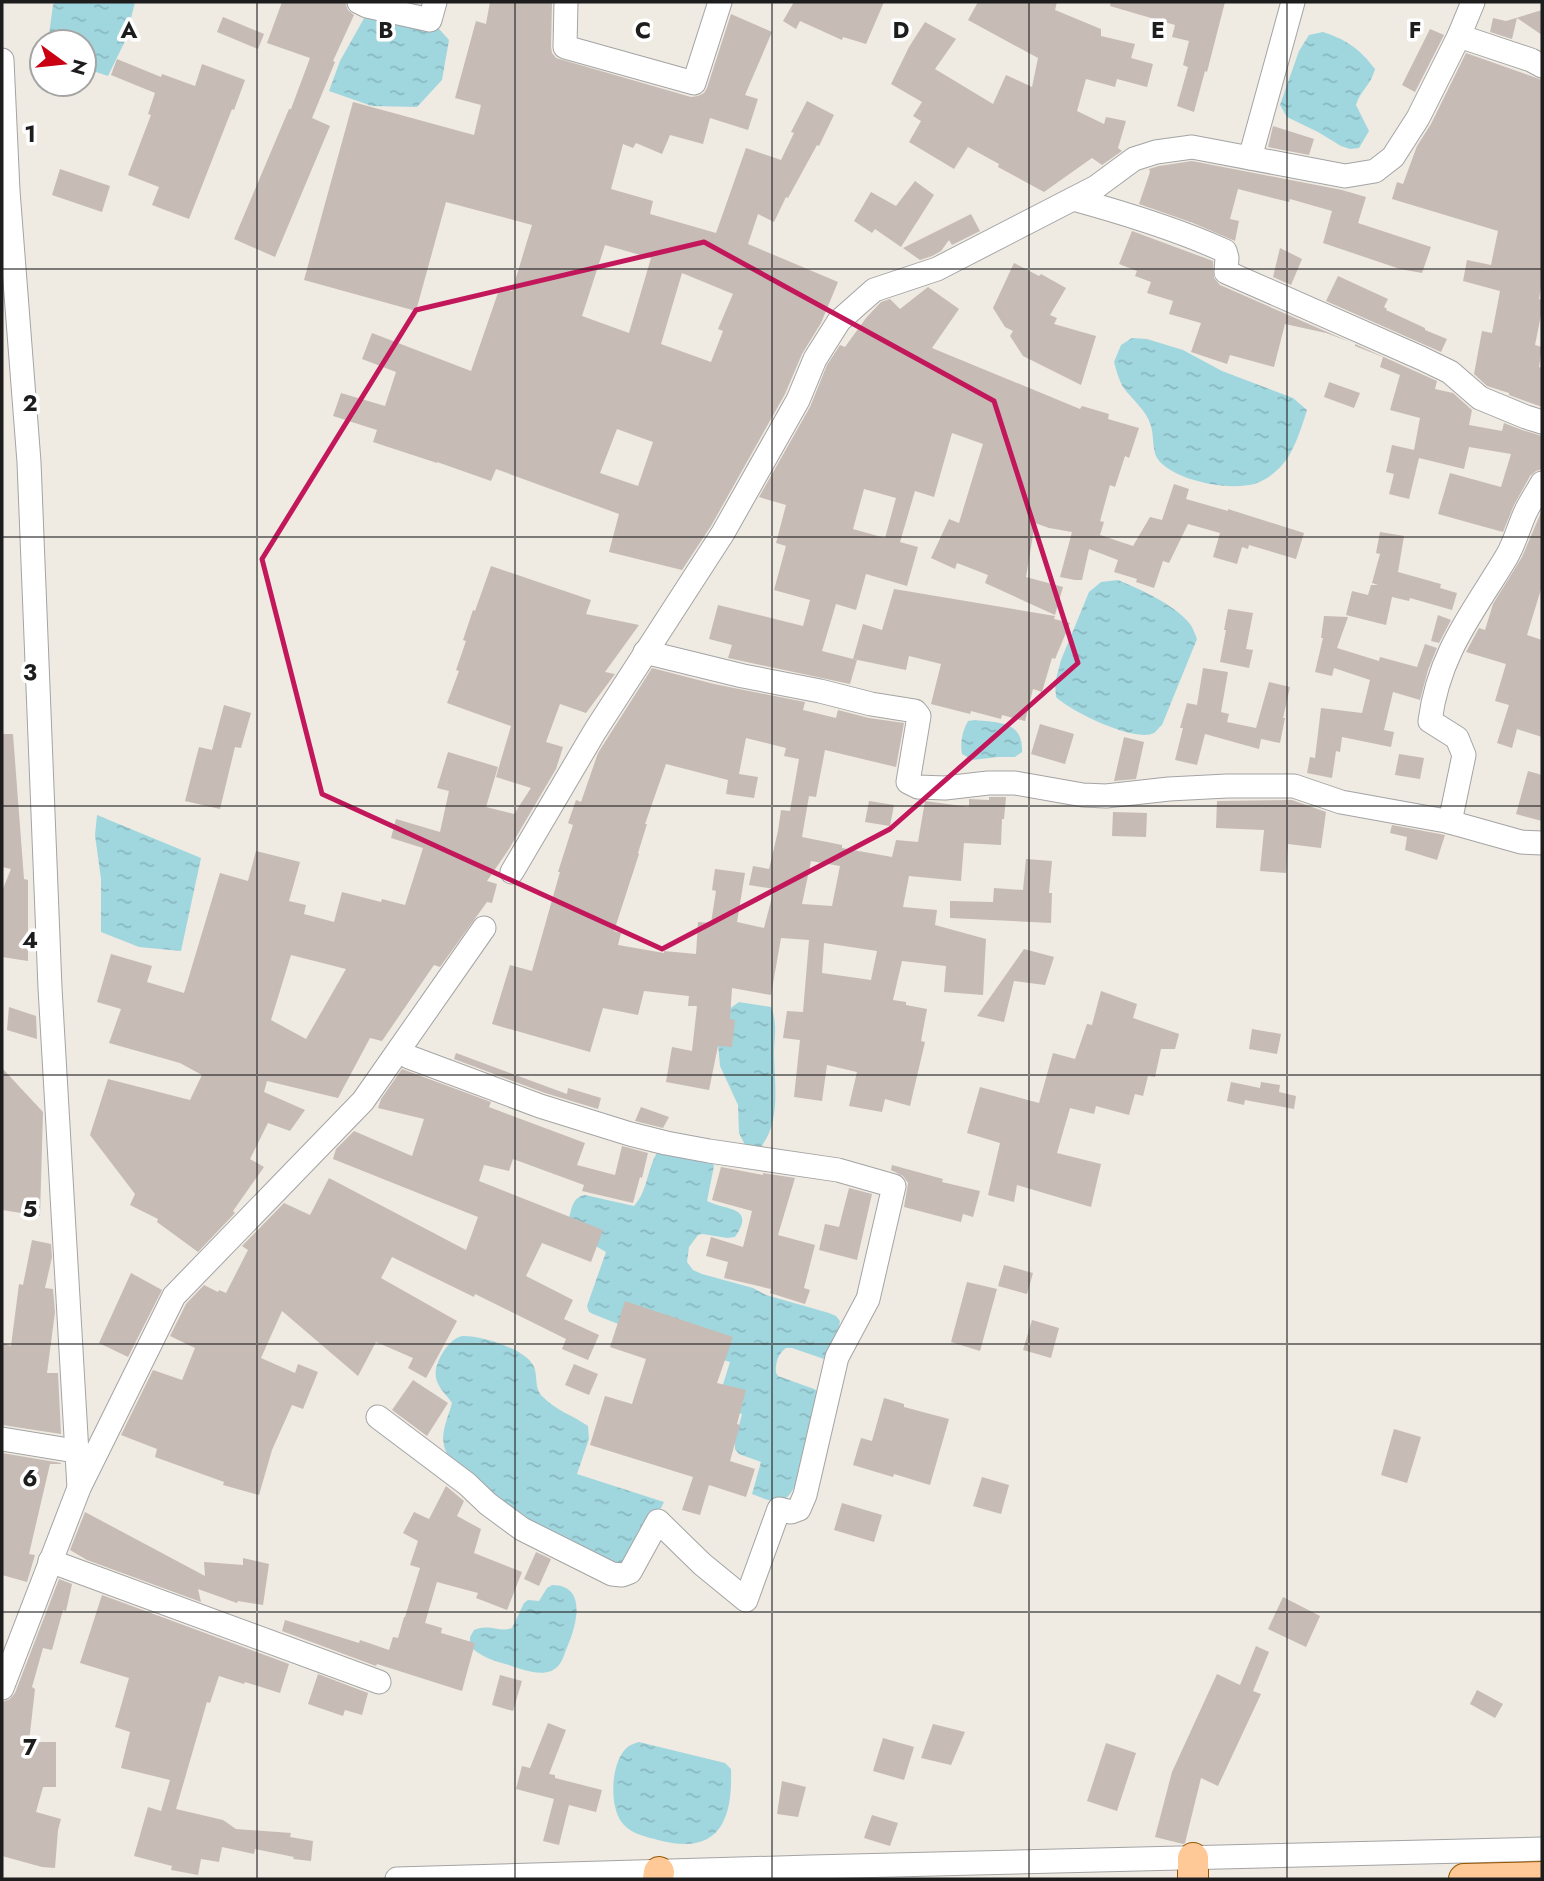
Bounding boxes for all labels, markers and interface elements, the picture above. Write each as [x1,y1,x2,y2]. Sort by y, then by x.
text: A [120,13,138,47]
text: B [378,13,394,47]
text: C [635,13,651,47]
text: D [893,13,910,47]
text: E [1151,13,1165,47]
text: F [1409,13,1421,47]
north arrow [28,28,98,98]
text: N [64,56,94,78]
text: 1 [24,117,36,151]
text: 2 [22,386,38,420]
text: 3 [23,655,37,689]
text: 4 [22,923,38,957]
text: 5 [23,1192,37,1226]
text: 6 [22,1461,38,1495]
text: 7 [23,1730,37,1764]

